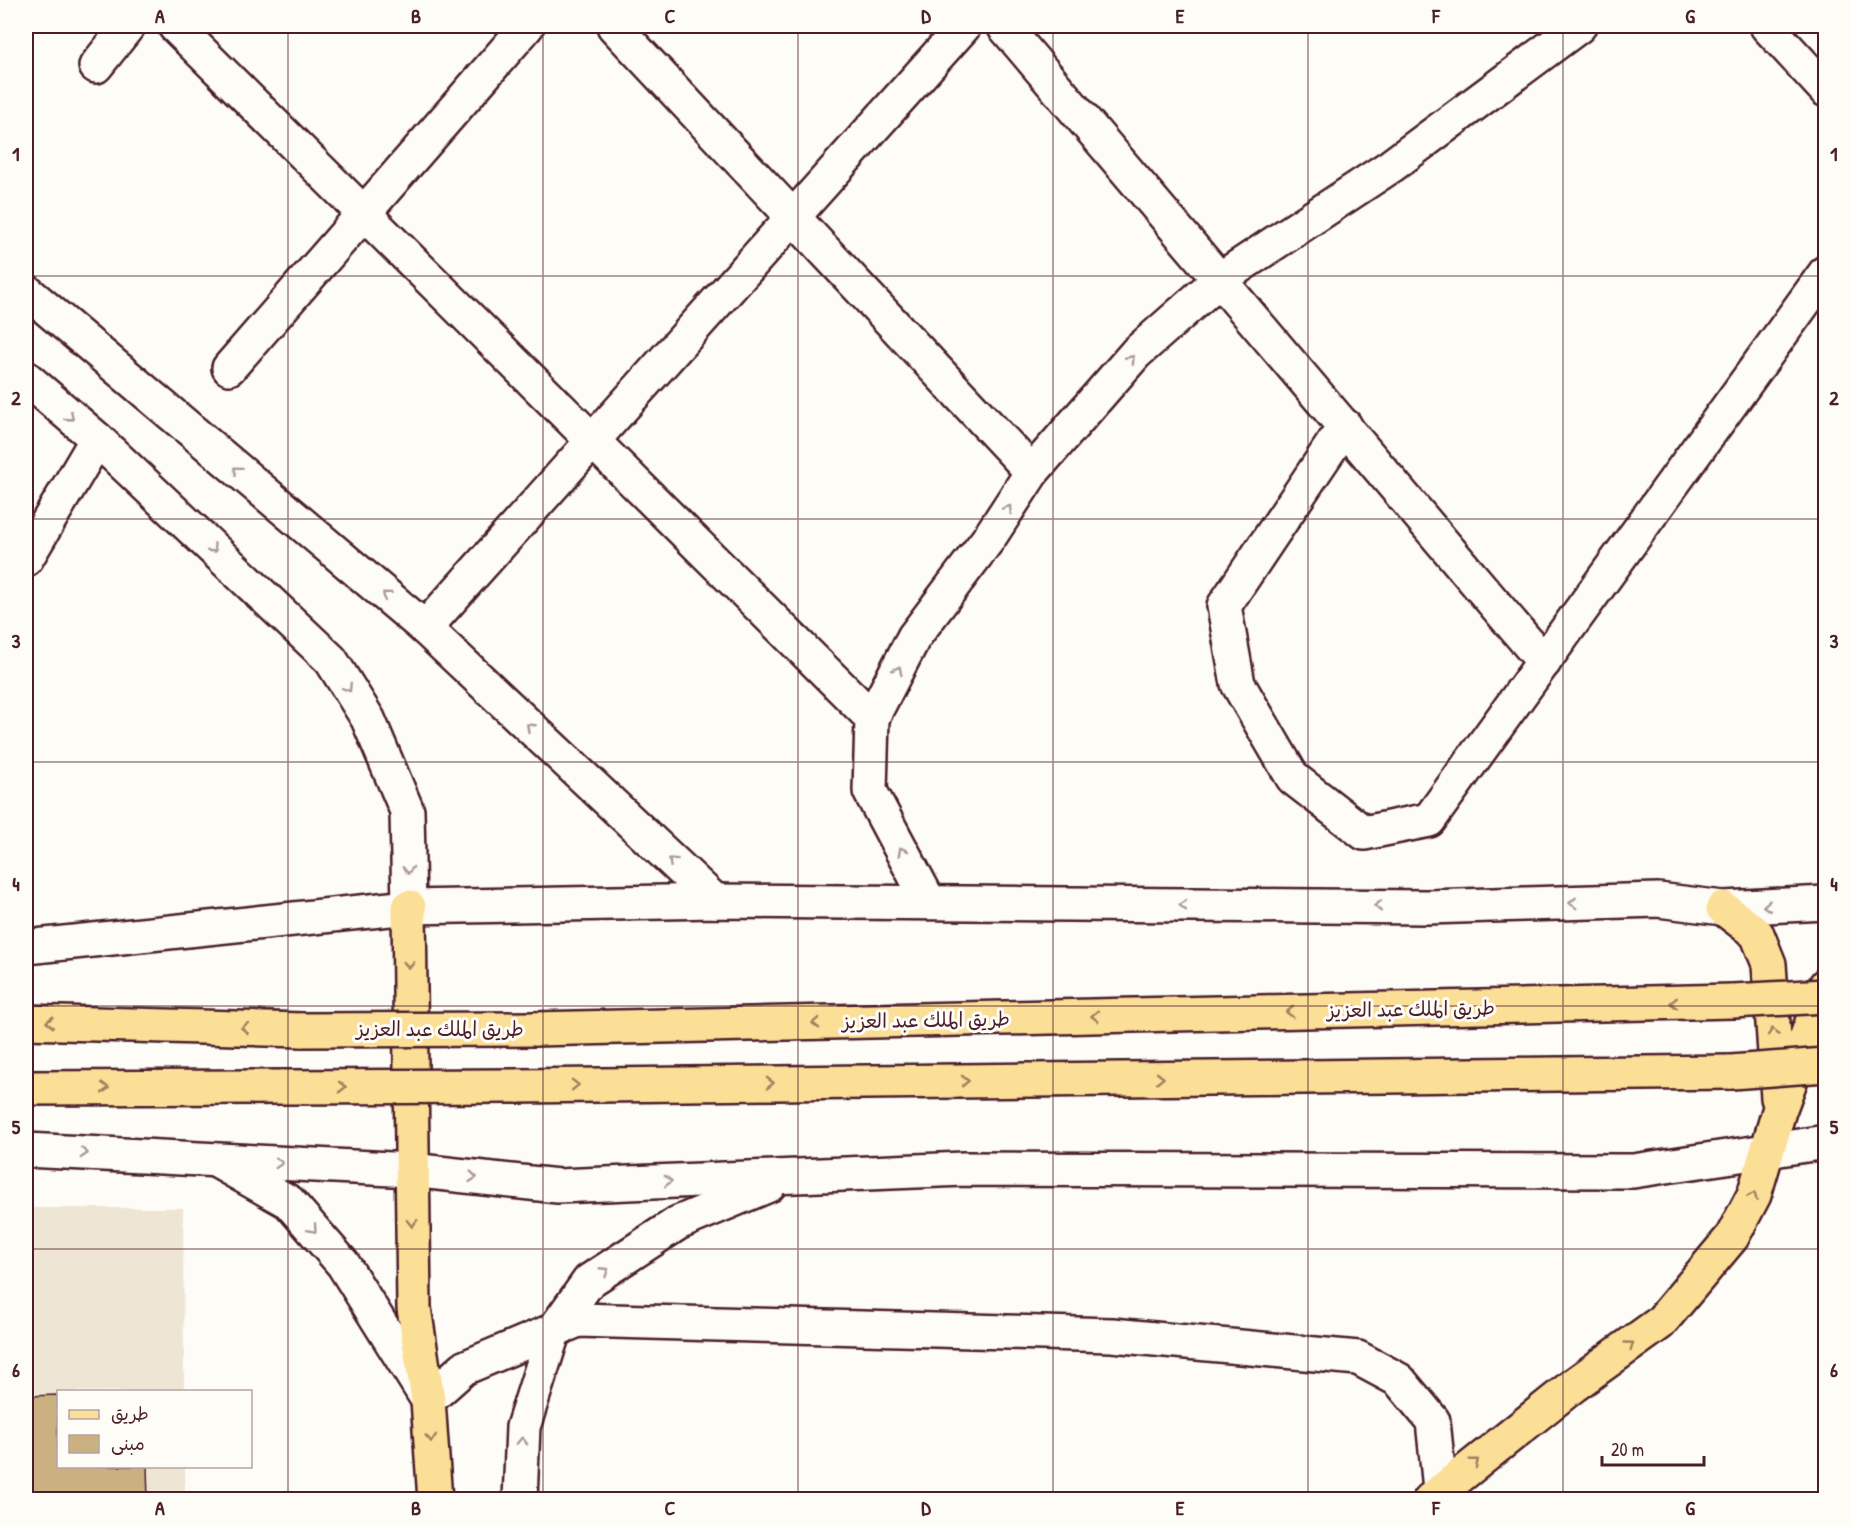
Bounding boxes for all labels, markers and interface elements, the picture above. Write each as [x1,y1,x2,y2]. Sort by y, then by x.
text: A [155,2,165,29]
text: B [411,2,421,29]
text: C [665,2,676,29]
text: D [921,2,931,29]
text: E [1176,2,1185,29]
text: F [1431,2,1441,29]
text: G [1685,2,1695,29]
text: 1 [12,140,20,167]
text: 1 [1830,140,1838,167]
one-way arrow [1124,355,1135,365]
text: 2 [11,384,21,411]
text: 2 [1829,384,1839,411]
one-way arrow [63,410,73,421]
one-way arrow [233,466,244,477]
one-way arrow [1001,505,1012,516]
one-way arrow [206,542,217,553]
one-way arrow [382,592,393,603]
text: 3 [12,627,21,654]
text: 3 [1830,627,1839,654]
one-way arrow [890,665,902,676]
one-way arrow [341,682,353,692]
one-way arrow [526,723,537,734]
one-way arrow [898,846,909,857]
one-way arrow [669,857,680,868]
one-way arrow [402,865,414,874]
text: 4 [12,870,20,897]
text: 4 [1830,870,1838,897]
one-way arrow [1568,896,1577,909]
one-way arrow [1178,899,1187,911]
one-way arrow [1763,899,1772,912]
one-way arrow [1373,900,1382,913]
one-way arrow [403,961,415,970]
street label: طريق الملك عبد العزيز [1325,994,1495,1023]
one-way arrow [1670,996,1679,1009]
street label: طريق الملك عبد العزيز [840,1005,1010,1034]
one-way arrow [1286,1005,1295,1018]
one-way arrow [1091,1010,1100,1022]
street label: طريق الملك عبد العزيز [354,1015,524,1042]
one-way arrow [46,1016,55,1028]
one-way arrow [812,1016,821,1029]
one-way arrow [241,1021,250,1034]
one-way arrow [1767,1027,1780,1036]
one-way arrow [1156,1072,1165,1084]
one-way arrow [961,1074,970,1087]
one-way arrow [766,1077,775,1089]
one-way arrow [571,1079,580,1091]
one-way arrow [337,1081,346,1093]
one-way arrow [100,1082,109,1094]
text: 5 [12,1113,21,1140]
text: 5 [1830,1113,1839,1140]
one-way arrow [79,1146,88,1159]
one-way arrow [274,1157,283,1170]
one-way arrow [469,1170,478,1183]
one-way arrow [663,1175,672,1188]
one-way arrow [1746,1192,1758,1203]
one-way arrow [406,1219,418,1228]
one-way arrow [306,1222,317,1233]
one-way arrow [598,1267,609,1278]
one-way arrow [1624,1341,1635,1352]
text: 6 [12,1356,20,1383]
text: 6 [1830,1356,1838,1383]
legend [57,1390,252,1468]
text: طريق [111,1401,149,1426]
scale bar [1602,1429,1704,1467]
text: مبنى [111,1431,145,1456]
one-way arrow [424,1434,437,1443]
one-way arrow [516,1437,529,1446]
text: 20 m [1611,1437,1644,1462]
one-way arrow [1468,1459,1479,1470]
text: A [155,1494,165,1521]
text: B [411,1494,421,1521]
text: C [665,1494,676,1521]
text: D [921,1494,931,1521]
text: E [1176,1494,1185,1521]
text: F [1431,1494,1441,1521]
text: G [1685,1494,1695,1521]

